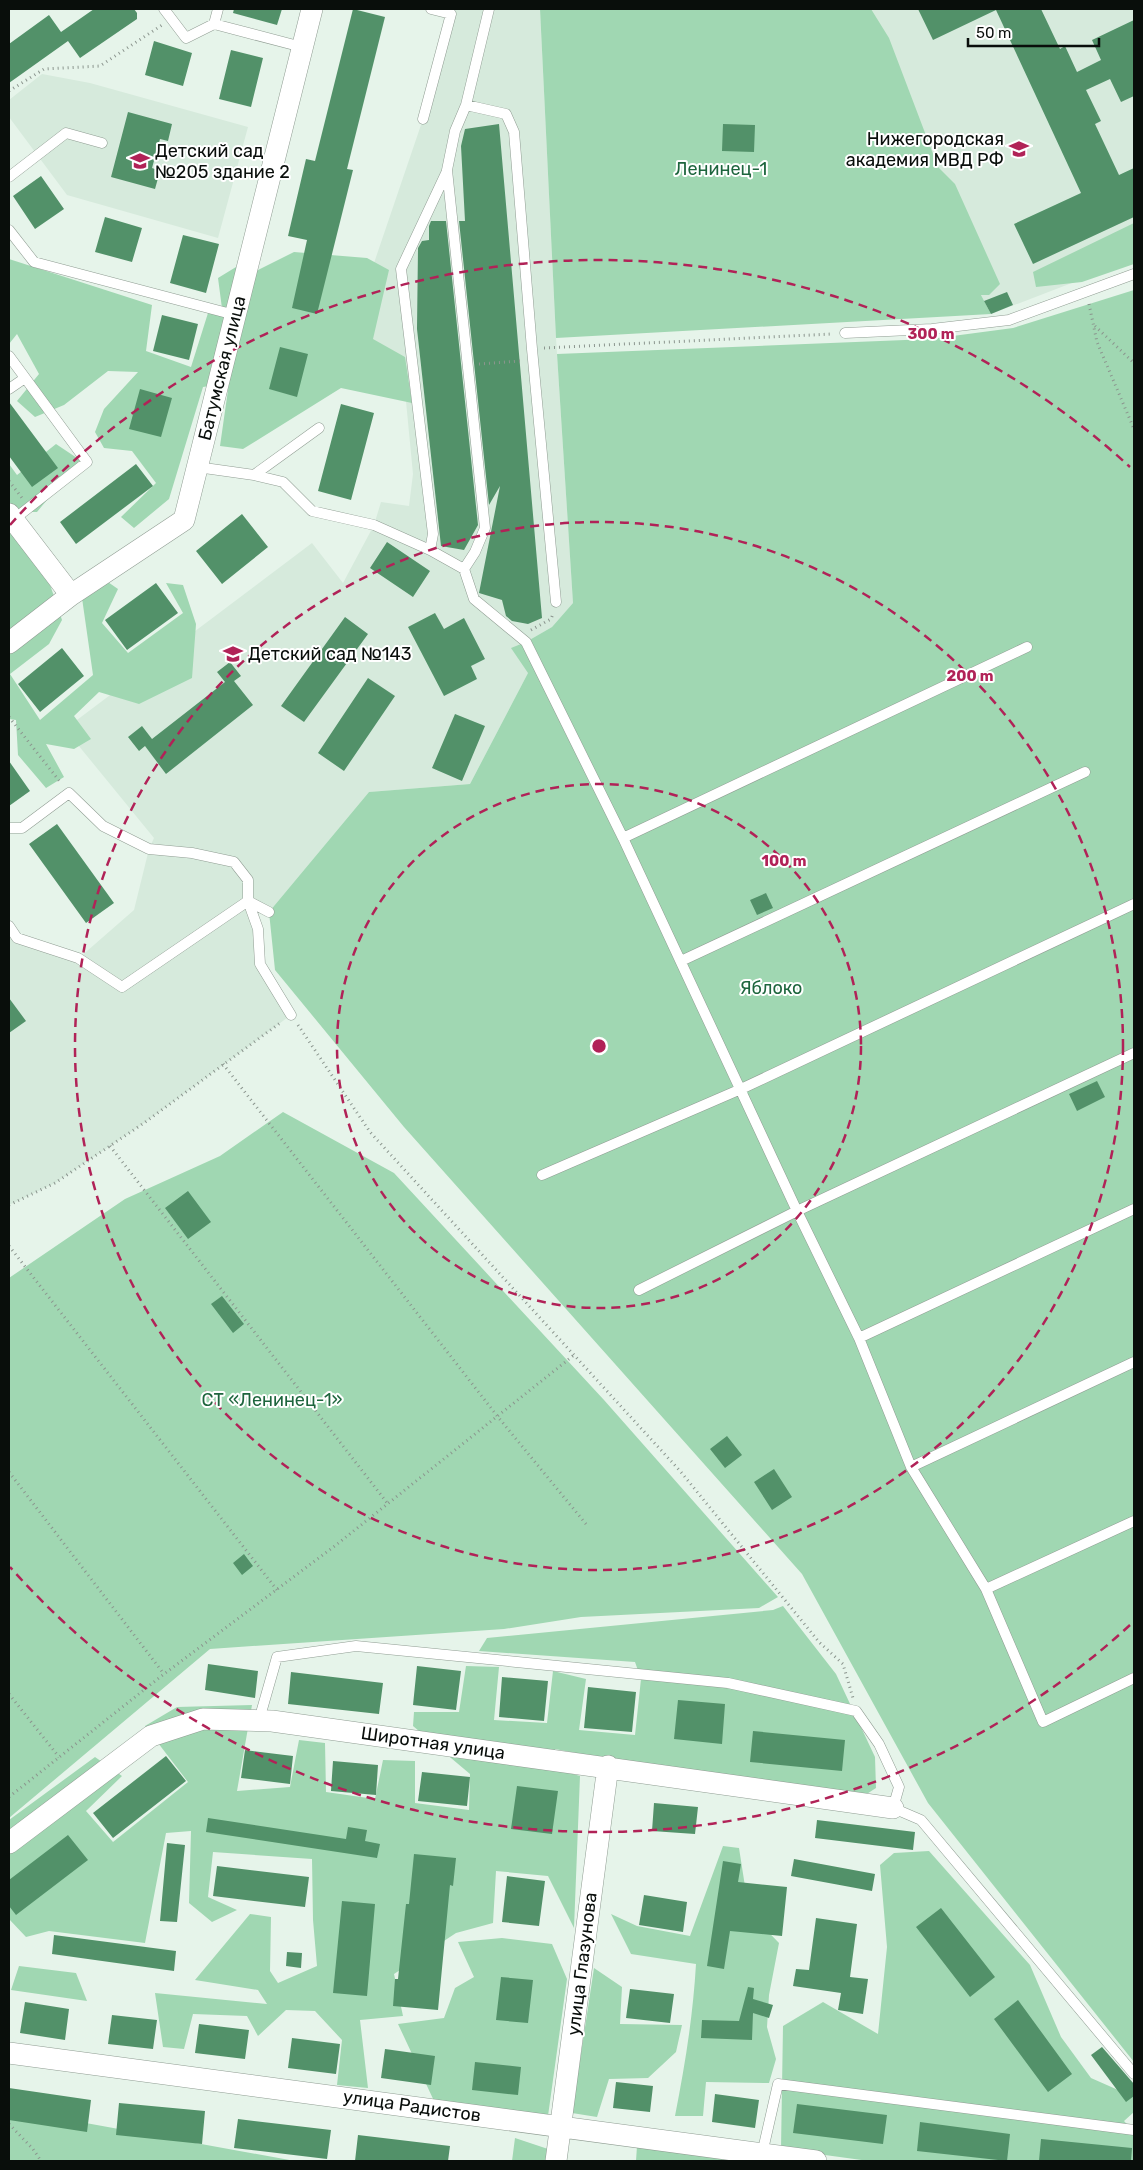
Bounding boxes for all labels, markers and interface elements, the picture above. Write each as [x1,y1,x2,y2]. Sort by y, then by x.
scale bar [968,15,1099,47]
text: 50 m [976,24,1011,42]
place label: Нижегородская академия МВД РФ [846,128,1004,171]
school or university icon: Нижегородская академия МВД РФ [1008,138,1030,160]
place label: Детский сад №205 здание 2 [155,140,290,183]
school or university icon: Детский сад №205 здание 2 [129,150,151,172]
park label: Ленинец-1 [675,158,767,180]
street label: Батумская улица [193,293,251,443]
text: 300 m [907,325,955,343]
school or university icon: Детский сад №143 [222,643,244,665]
place label: Детский сад №143 [248,643,412,665]
text: 200 m [946,667,994,685]
text: 100 m [762,852,806,870]
park label: Яблоко [740,977,802,999]
centre of rings [590,1037,608,1055]
park label: СТ «Ленинец-1» [201,1389,343,1411]
street label: Широтная улица [359,1722,507,1764]
street label: улица Глазунова [562,1891,602,2037]
street label: улица Радистов [342,2085,482,2127]

